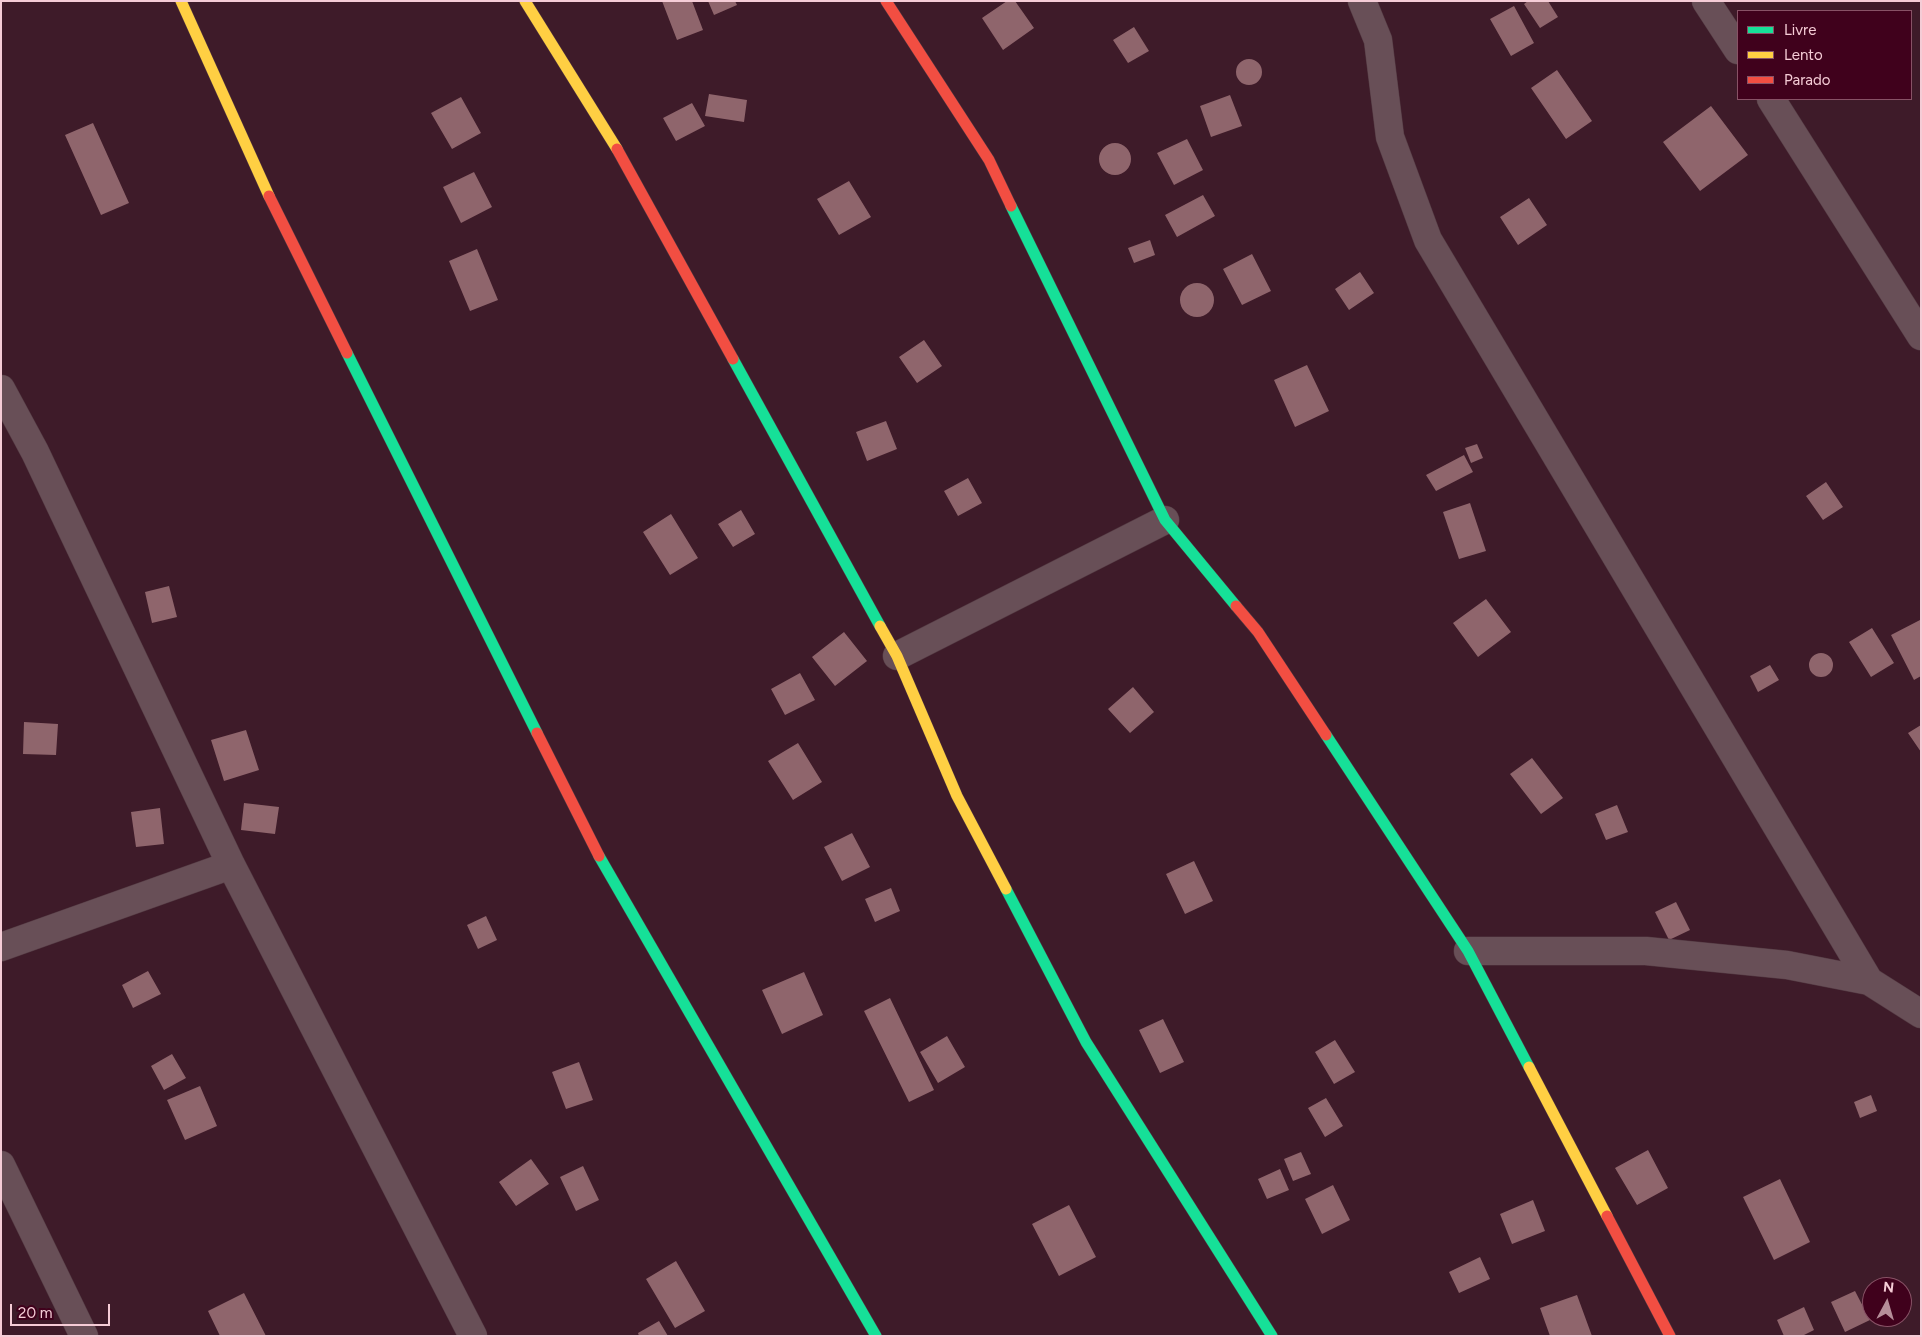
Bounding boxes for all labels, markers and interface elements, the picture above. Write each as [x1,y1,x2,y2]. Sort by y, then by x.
legend [1737,10,1912,100]
text: Livre [1784,21,1816,39]
text: Lento [1784,46,1823,64]
text: Parado [1784,71,1830,89]
north arrow [1862,1277,1912,1327]
text: N [1882,1279,1895,1297]
scale bar [12,1294,112,1326]
text: 20 m [18,1304,52,1322]

